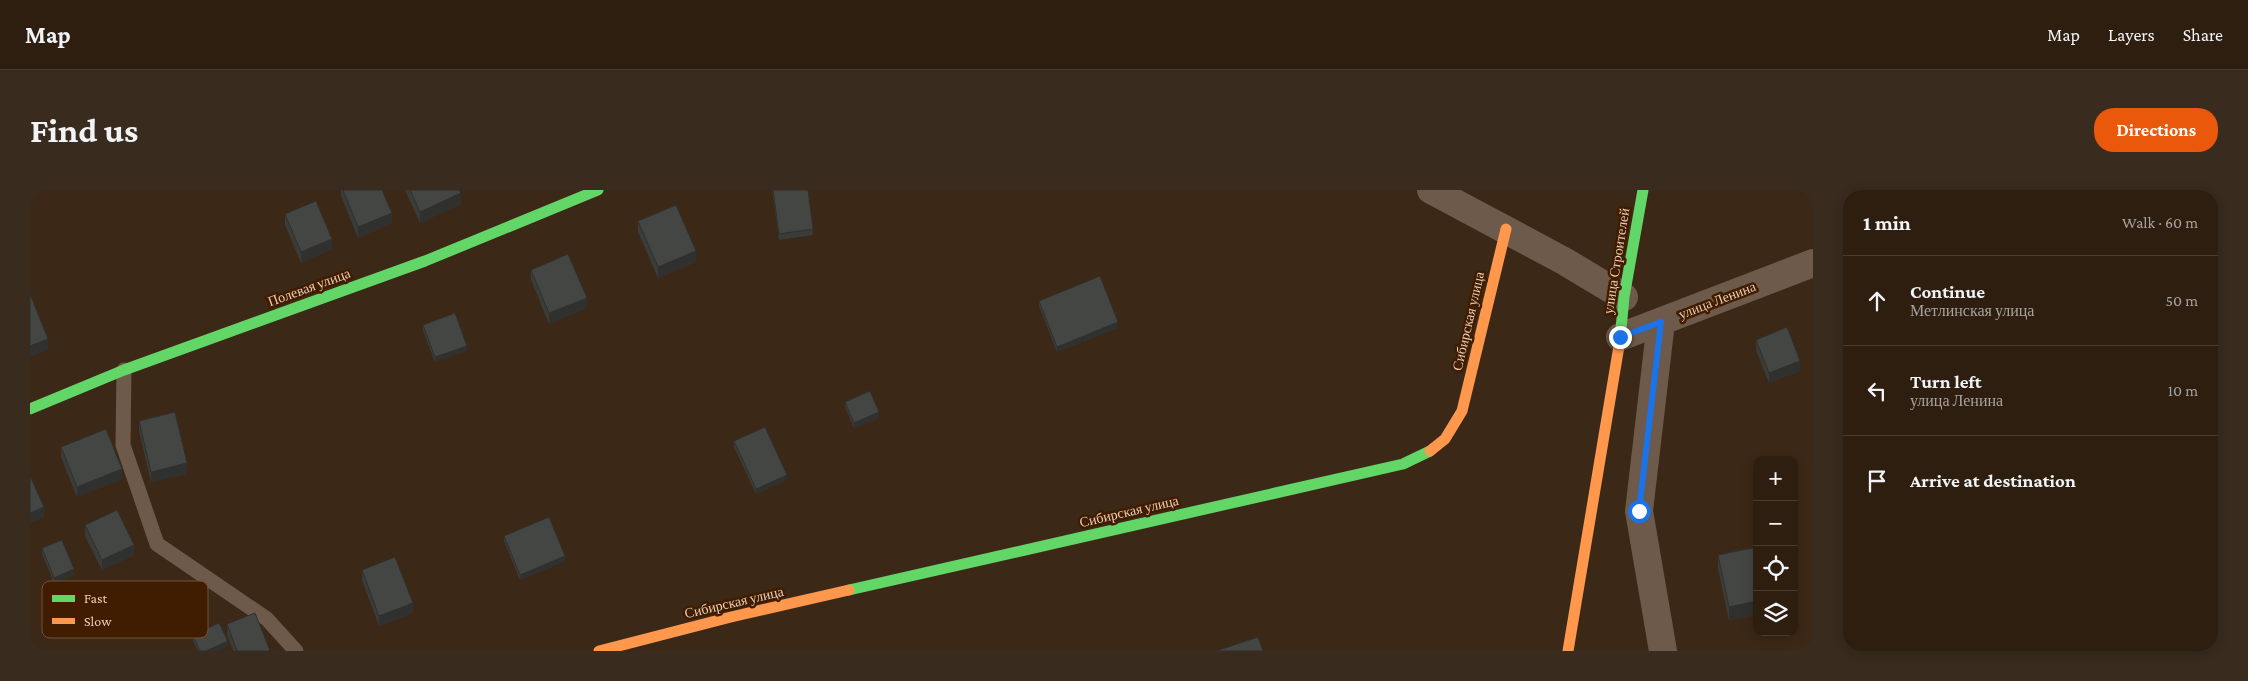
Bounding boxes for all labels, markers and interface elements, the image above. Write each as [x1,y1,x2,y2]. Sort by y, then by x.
text: Map [25,21,71,48]
text: Map [2047,25,2080,45]
text: Layers [2108,25,2155,45]
text: Share [2183,25,2223,45]
button: Directions [2094,108,2218,152]
text: Find us [30,111,138,150]
street label: улица Строителей [1600,206,1632,315]
text: 1 min [1863,211,1911,235]
text: Walk · 60 m [2122,214,2198,231]
street label: Полевая улица [266,264,353,309]
street label: Сибирская улица [1449,269,1487,372]
street label: улица Ленина [1676,278,1759,322]
text: Continue [1910,281,1985,302]
icon: ahead [1863,287,1891,315]
text: 50 m [2166,292,2198,309]
text: Метлинская улица [1910,302,2034,319]
route end [1609,326,1632,349]
text: Turn left [1910,371,1982,392]
icon: left [1863,377,1891,405]
text: 10 m [2168,382,2198,399]
text: улица Ленина [1910,392,2003,409]
map controls [1753,456,1798,636]
button: + [1753,456,1798,501]
icon: arrive [1863,467,1891,495]
text: Arrive at destination [1910,470,2076,491]
street label: Сибирская улица [1078,492,1181,530]
route start [1628,500,1651,523]
button: − [1753,501,1798,546]
button: locate [1753,546,1798,591]
legend [42,581,208,638]
street label: Сибирская улица [683,583,786,621]
text: Fast [84,590,108,606]
button: layers [1753,591,1798,636]
text: Slow [84,613,112,629]

